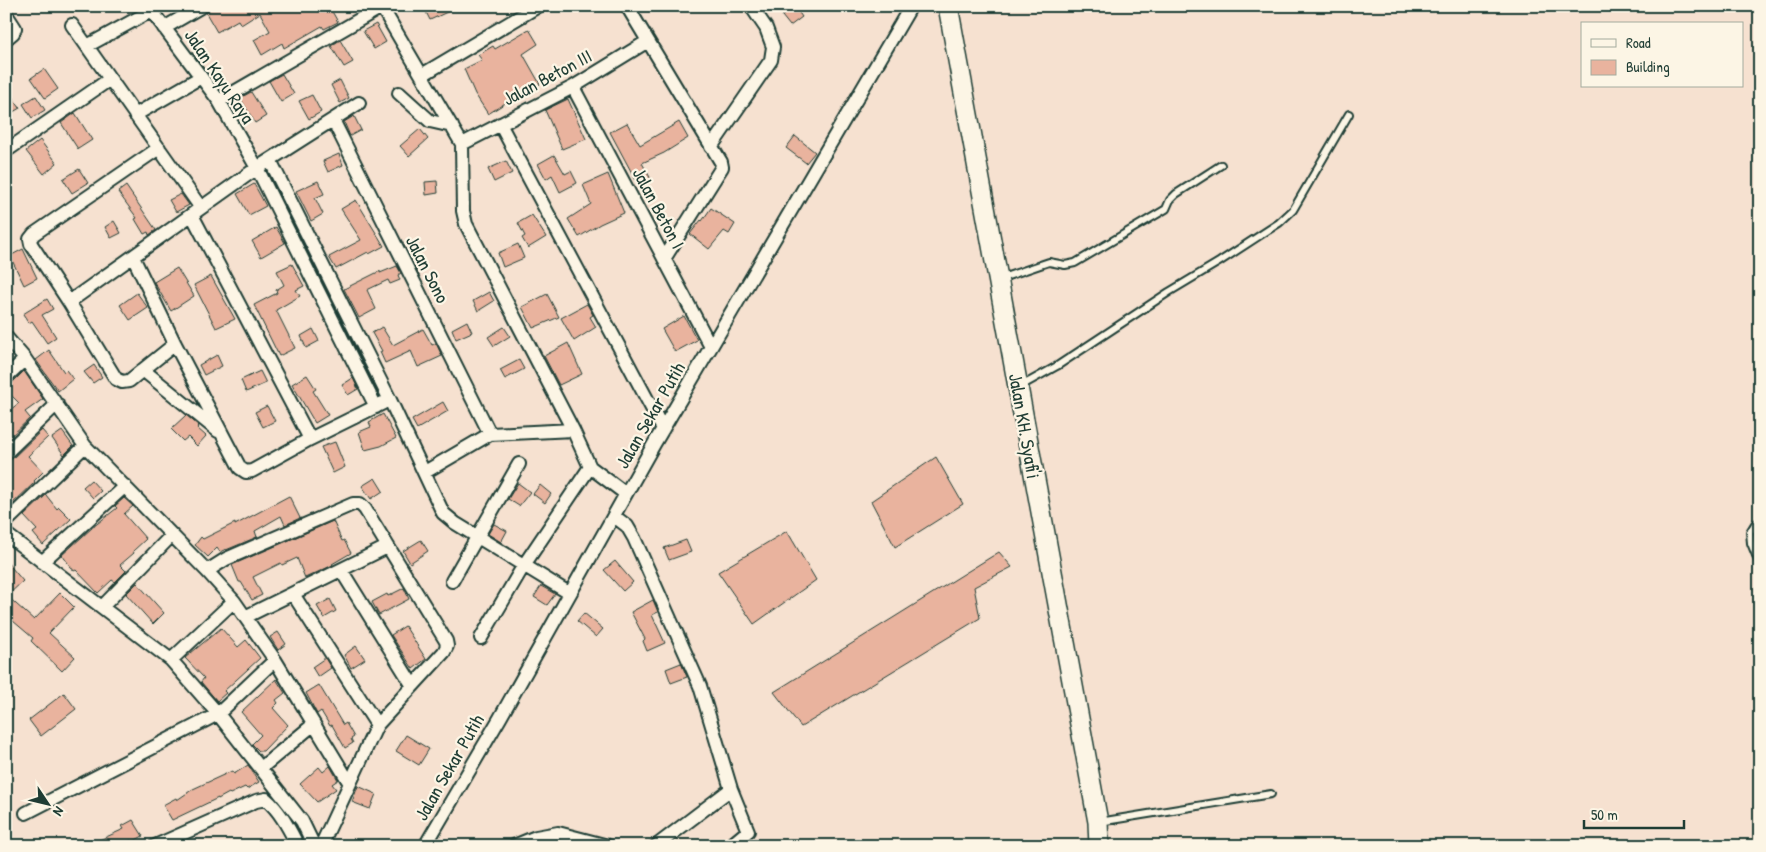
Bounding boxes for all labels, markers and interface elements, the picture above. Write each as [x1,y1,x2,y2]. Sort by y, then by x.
legend [1581,22,1744,88]
street label: Jalan Kayu Raya [179,24,262,129]
text: Road [1626,32,1651,53]
street label: Jalan Beton III [498,43,596,111]
text: Building [1626,56,1670,77]
street label: Jalan Beton I [627,163,691,253]
street label: Jalan Sono [400,231,456,308]
street label: Jalan Sekar Putih [609,357,691,473]
street label: Jalan KH. Syafi'i [1003,371,1047,481]
street label: Jalan Sekar Putih [408,709,490,825]
north arrow [22,780,72,830]
scale bar [1584,797,1684,829]
text: N [49,803,69,821]
text: 50 m [1591,804,1618,825]

